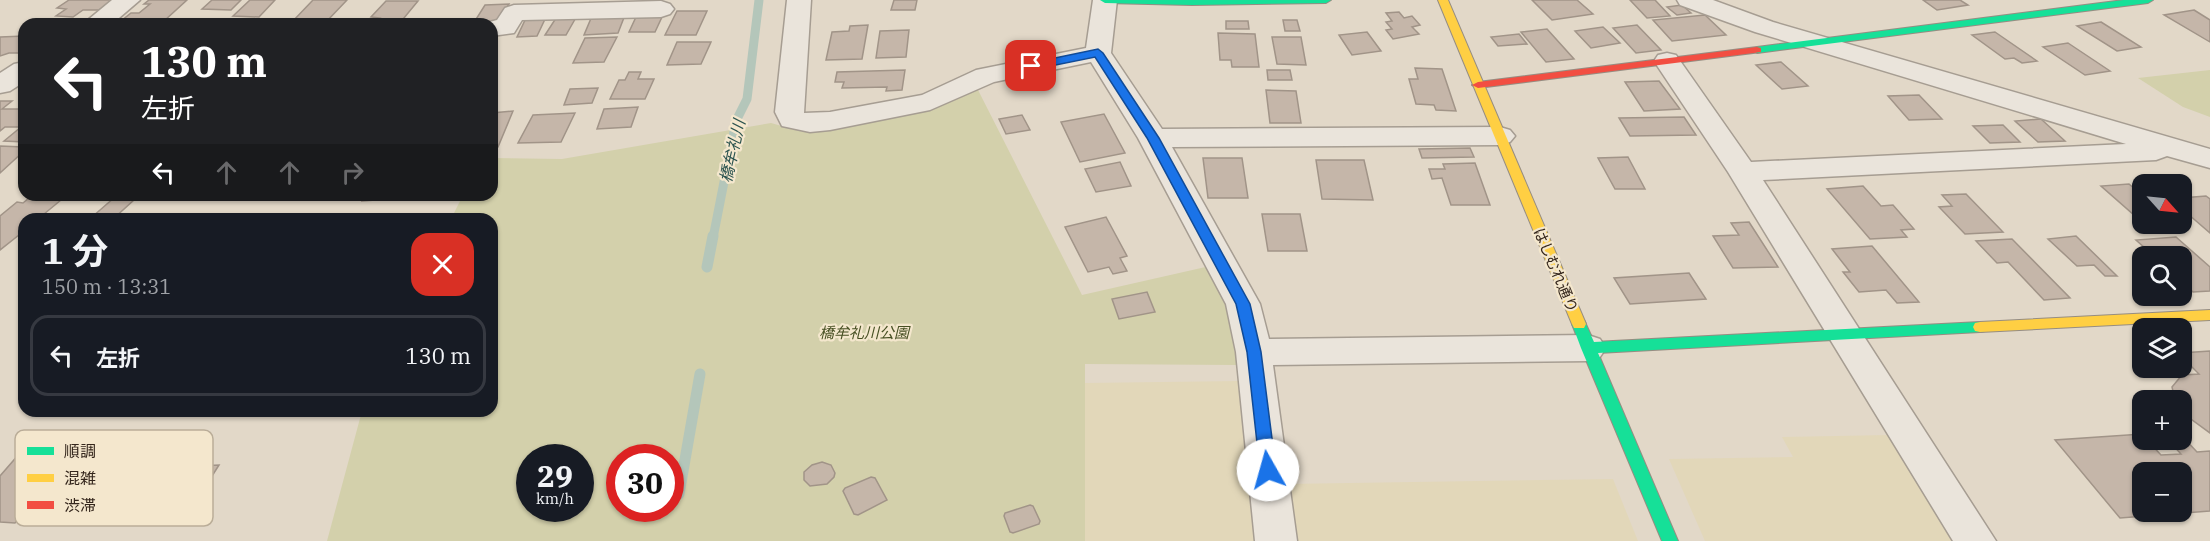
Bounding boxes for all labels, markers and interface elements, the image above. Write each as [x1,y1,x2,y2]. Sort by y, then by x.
text: 130 m [141,34,267,89]
pin [1005,40,1056,91]
icon: left [42,42,120,120]
icon: arrive [1014,49,1047,82]
text: 左折 [141,90,195,125]
water label: 橋牟礼川 [715,116,749,184]
icon: left [147,156,180,189]
icon: ahead [210,156,243,189]
icon: ahead [273,156,306,189]
icon: right [336,156,369,189]
north arrow [2132,174,2192,234]
map controls [2132,174,2192,522]
street label: はしむれ通り [1530,225,1582,315]
text: 1 分 [42,227,108,274]
button: close [411,233,474,296]
button: search [2132,246,2192,306]
text: 150 m · 13:31 [42,273,171,300]
button: layers [2132,318,2192,378]
park label: 橋牟礼川公園 [819,323,911,342]
icon: left [45,339,78,372]
text: 130 m [405,341,471,370]
text: 左折 [96,343,140,372]
button: + [2132,390,2192,450]
legend [15,430,213,526]
position arrow [1236,438,1300,502]
text: 順調 [64,441,96,461]
speed limit sign: 30 [606,444,684,522]
text: 29 [537,456,573,495]
button: − [2132,462,2192,522]
text: 混雑 [64,468,96,488]
text: km/h [536,489,574,508]
text: 渋滞 [64,495,96,515]

